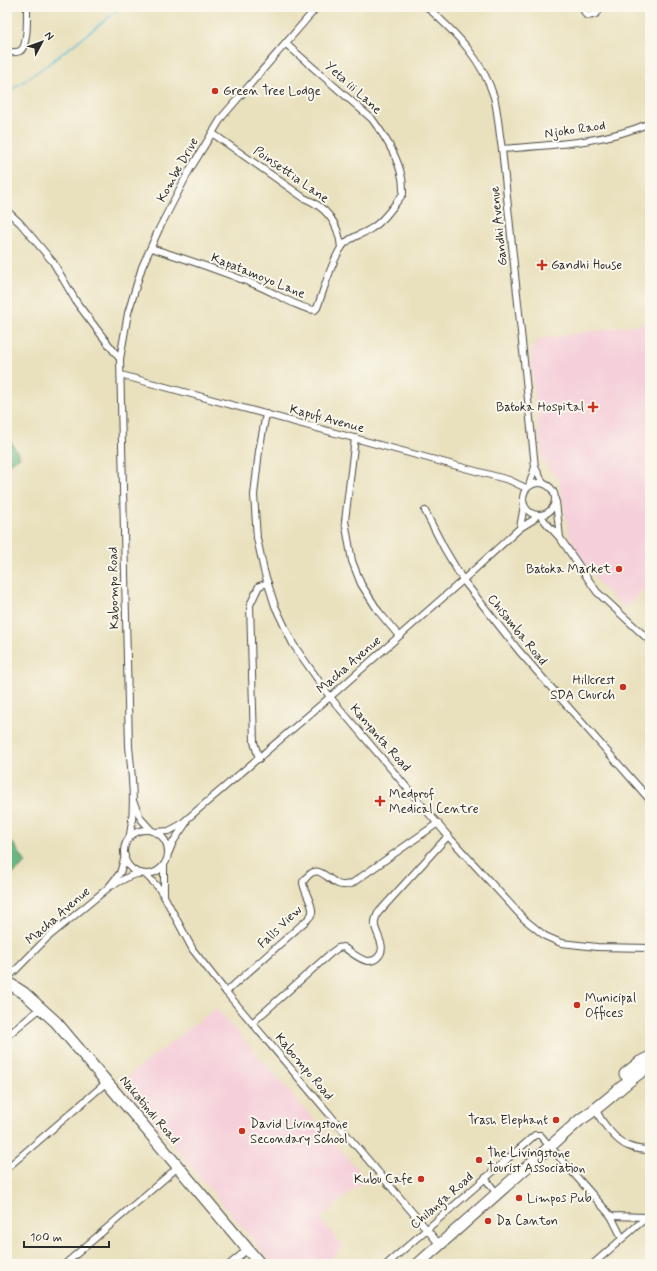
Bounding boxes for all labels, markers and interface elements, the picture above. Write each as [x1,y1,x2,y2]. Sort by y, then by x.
north arrow [22,22,62,62]
text: N [41,29,56,43]
street label: Yeta iii Lane [321,58,385,118]
place label: Green Tree Lodge [223,83,321,101]
marker: Green Tree Lodge [210,86,220,96]
street label: Njoko Raod [543,117,607,143]
street label: Kombe Drive [153,134,203,206]
street label: Poinsettia Lane [250,143,332,207]
street label: Gandhi Avenue [486,185,512,267]
street label: Kapatamoyo Lane [208,249,308,303]
place label: Gandhi House [551,257,622,274]
marker: Gandhi House [536,259,548,271]
place label: Batoka Hospital [496,399,584,416]
street label: Kapufi Avenue [288,401,366,437]
marker: Batoka Hospital [587,401,599,413]
street label: Kabompo Road [105,547,123,629]
place label: Batoka Market [526,561,611,578]
marker: Batoka Market [614,564,624,574]
street label: Chisamba Road [483,591,551,669]
street label: Macha Avenue [313,632,385,698]
place label: Hillcrest SDA Church [550,672,615,704]
marker: Hillcrest SDA Church [618,682,628,692]
street label: Kanyanta Road [346,701,414,775]
place label: Medprof Medical Centre [389,786,479,818]
marker: Medprof Medical Centre [374,795,386,807]
street label: Macha Avenue [22,883,94,949]
street label: Falls View [254,902,306,952]
place label: Municipal Offices [585,990,636,1022]
marker: Municipal Offices [572,1000,582,1010]
street label: Kabompo Road [271,1030,337,1104]
street label: Nakatindi Road [115,1072,183,1148]
place label: Trash Elephant [468,1112,548,1129]
marker: Trash Elephant [551,1115,561,1125]
place label: David Livingstone Secondary School [250,1116,348,1148]
marker: David Livingstone Secondary School [237,1126,247,1136]
place label: The Livingstone Tourist Association [487,1145,585,1177]
marker: The Livingstone Tourist Association [474,1155,484,1165]
street label: Chilanga Road [407,1169,479,1235]
place label: Kubu Cafe [354,1171,413,1188]
marker: Kubu Cafe [416,1174,426,1184]
place label: Limpos Pub [527,1190,592,1207]
marker: Limpos Pub [514,1193,524,1203]
place label: Da Canton [496,1213,558,1230]
marker: Da Canton [483,1216,493,1226]
scale bar [24,1223,109,1249]
text: 100 m [30,1230,62,1246]

